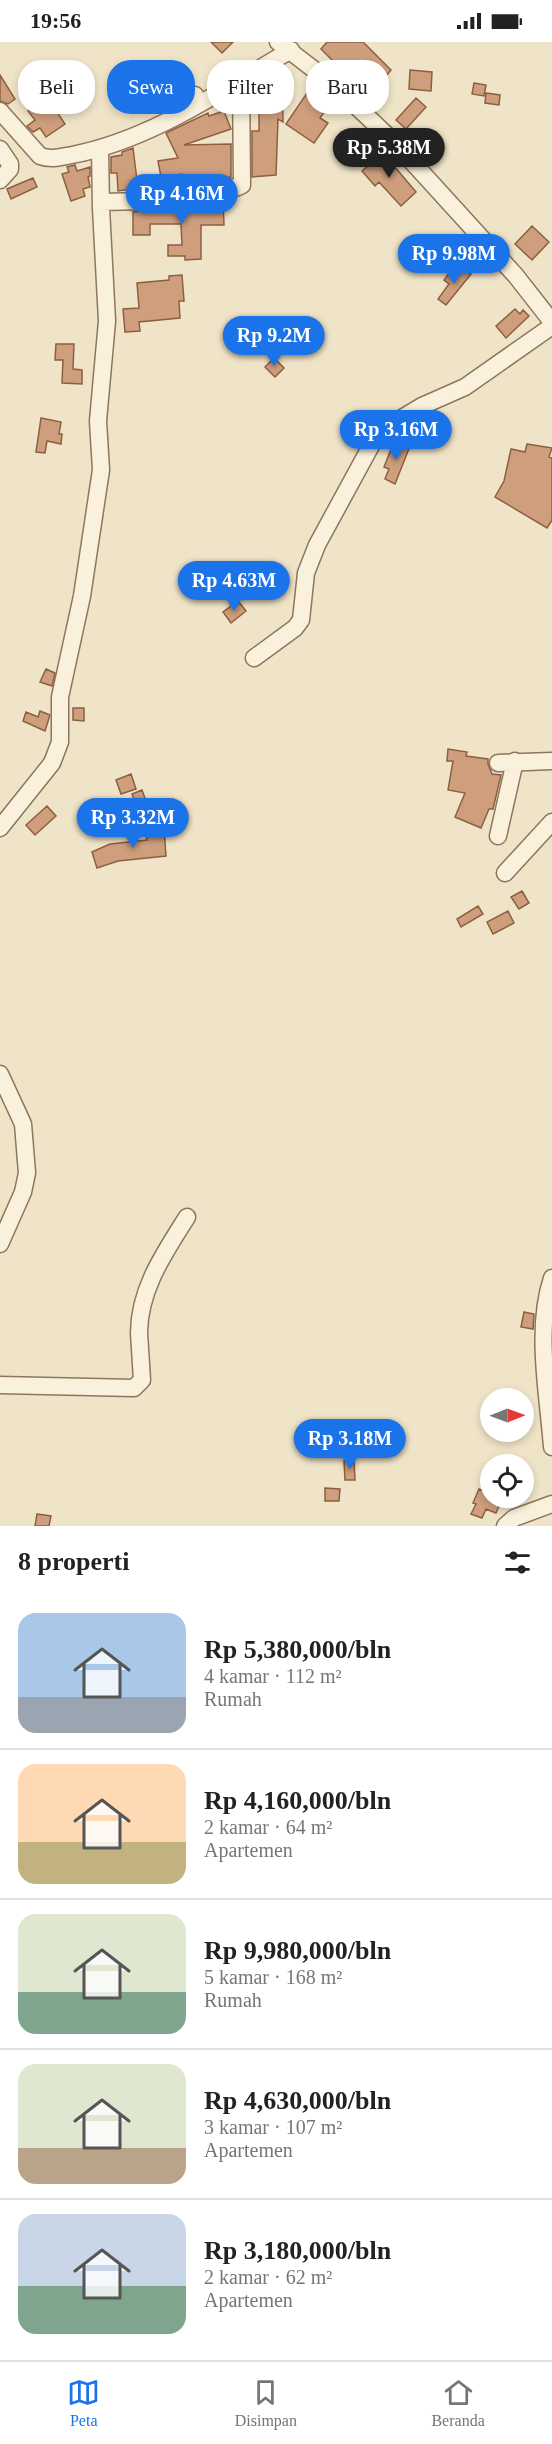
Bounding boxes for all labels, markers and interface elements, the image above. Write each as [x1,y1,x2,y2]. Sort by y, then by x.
text: 19:56 [30,8,81,33]
chip: Beli [18,60,95,114]
chip: Sewa [107,60,195,114]
chip: Filter [207,60,294,114]
chip: Baru [306,60,389,114]
pin: Rp 5.38M [327,128,451,179]
text: Rp 5.38M [347,136,431,158]
pin: Rp 4.16M [120,174,244,225]
text: Rp 4.16M [140,182,224,204]
pin: Rp 9.98M [392,234,516,285]
text: Rp 9.98M [412,242,496,264]
pin: Rp 9.2M [219,316,329,367]
text: Rp 9.2M [237,324,311,346]
pin: Rp 3.16M [334,410,458,461]
text: Rp 3.16M [354,418,438,440]
pin: Rp 4.63M [172,561,296,612]
text: Rp 4.63M [192,569,276,591]
pin: Rp 3.32M [71,798,195,849]
text: Rp 3.32M [91,806,175,828]
north arrow [480,1388,534,1442]
map controls [480,1388,534,1508]
pin: Rp 3.18M [288,1419,412,1470]
text: Rp 3.18M [308,1427,392,1449]
button: locate [480,1454,534,1508]
icon: filters [501,1546,534,1579]
text: 8 properti [18,1547,129,1576]
text: Rp 5,380,000/bln [204,1635,391,1664]
icon: home [66,1637,138,1709]
text: 4 kamar · 112 m² [204,1665,341,1687]
text: Rumah [204,1688,262,1710]
text: Rp 4,160,000/bln [204,1786,391,1815]
icon: home [66,1788,138,1860]
text: 2 kamar · 64 m² [204,1816,332,1838]
text: Apartemen [204,1839,293,1861]
text: Rp 9,980,000/bln [204,1936,391,1965]
icon: home [66,1938,138,2010]
text: 5 kamar · 168 m² [204,1966,342,1988]
text: Rumah [204,1989,262,2011]
text: Rp 4,630,000/bln [204,2086,391,2115]
icon: home [66,2088,138,2160]
text: 3 kamar · 107 m² [204,2116,342,2138]
text: Apartemen [204,2139,293,2161]
text: Rp 3,180,000/bln [204,2236,391,2265]
icon: home [66,2238,138,2310]
text: 2 kamar · 62 m² [204,2266,332,2288]
text: Apartemen [204,2289,293,2311]
tab: Peta [67,2376,100,2430]
tab: Disimpan [235,2376,297,2430]
tab: Beranda [431,2376,485,2430]

